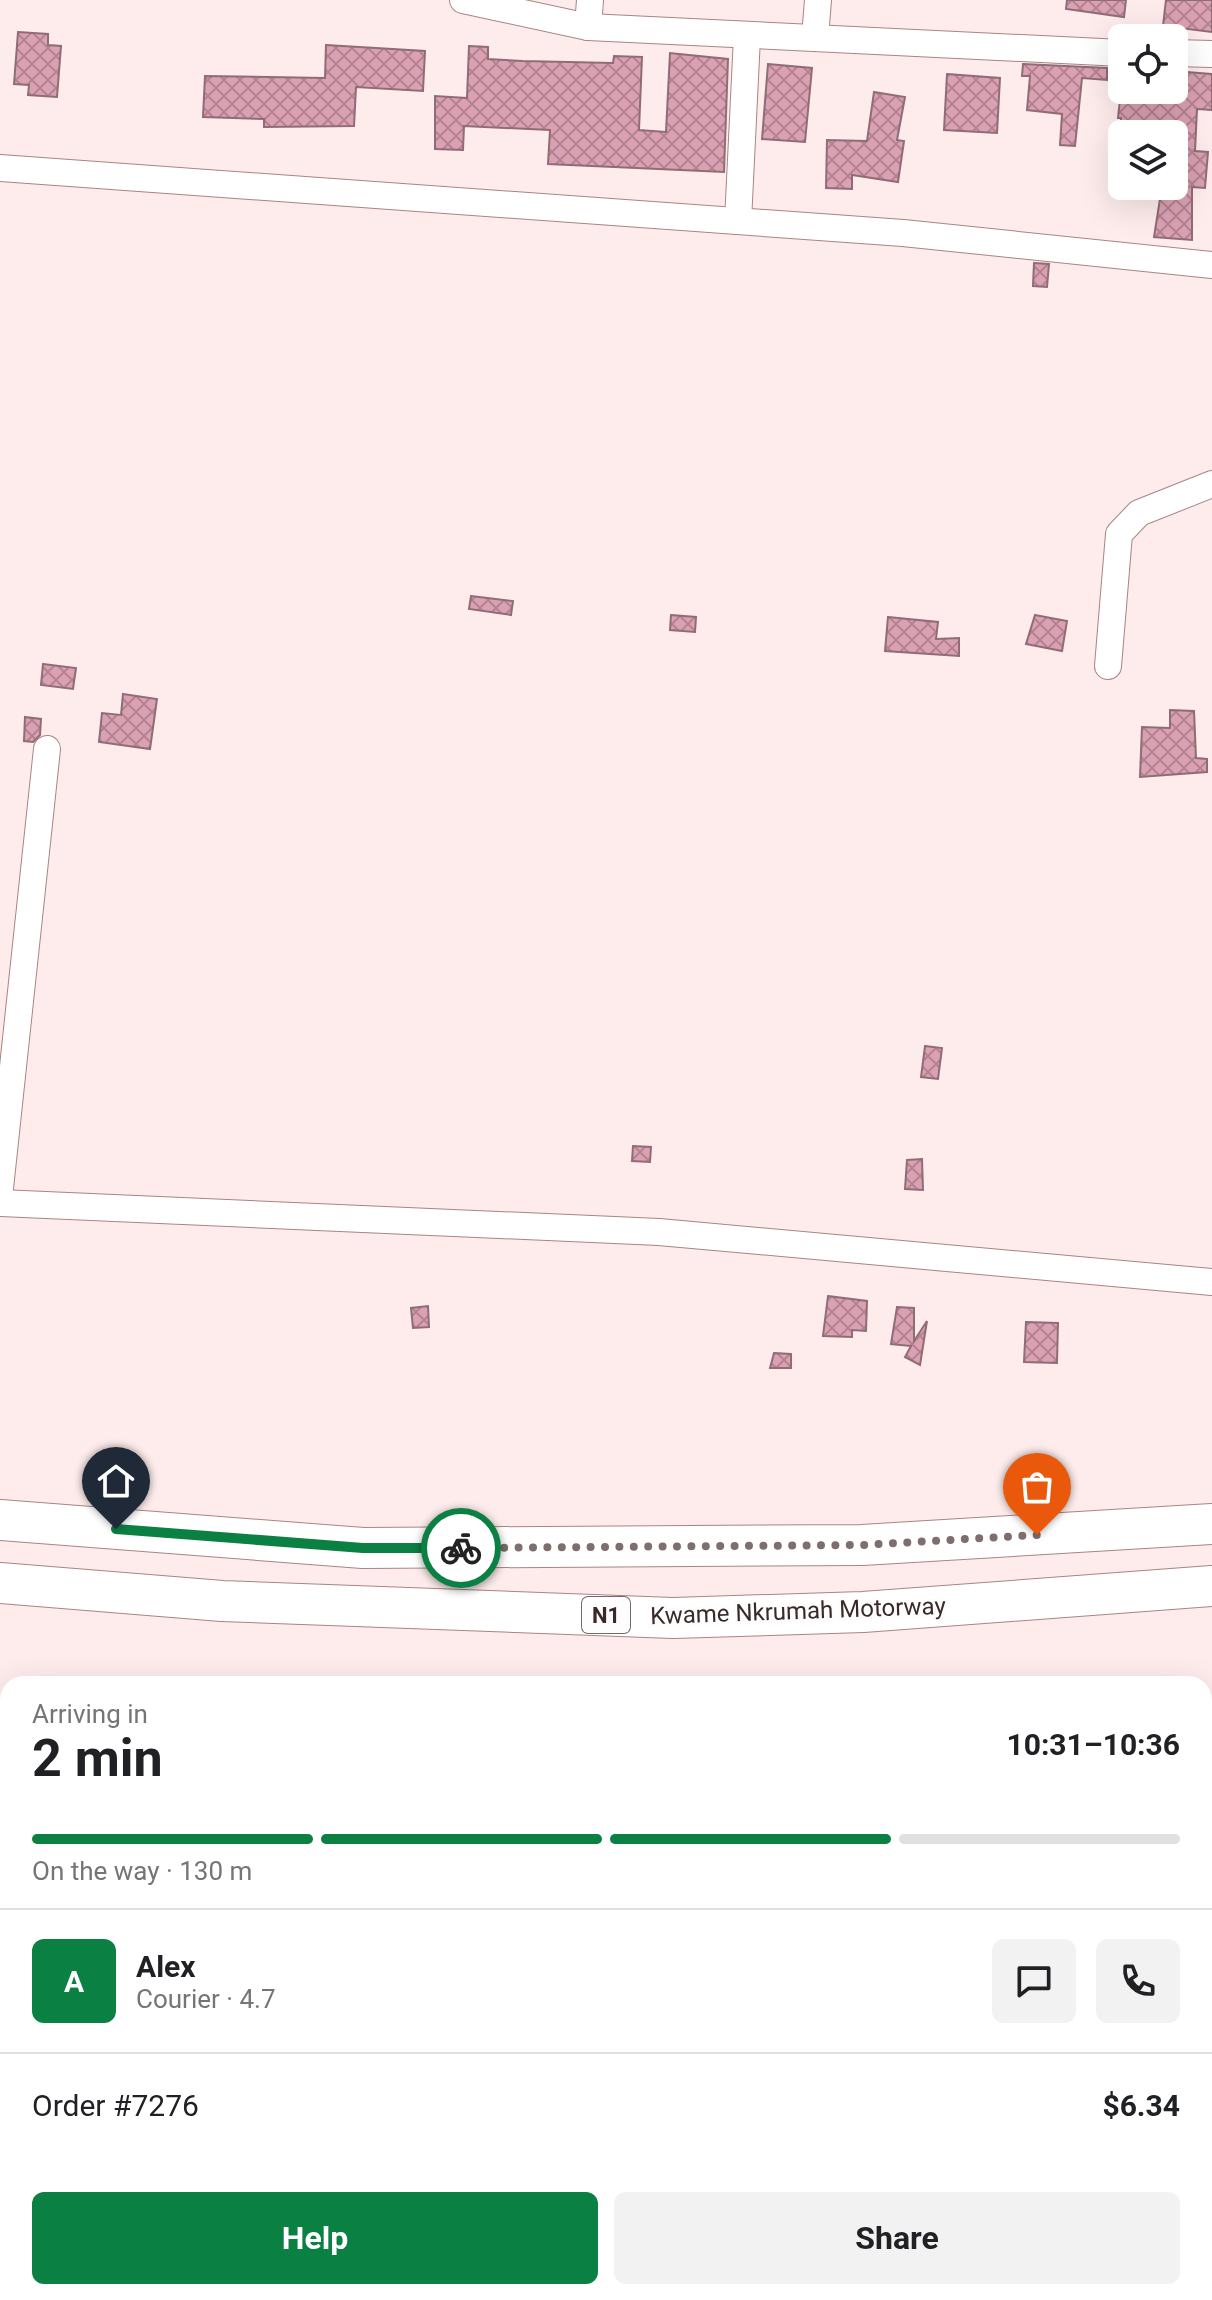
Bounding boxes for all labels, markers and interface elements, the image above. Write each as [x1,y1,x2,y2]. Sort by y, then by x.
map controls [1108,24,1188,200]
button: locate [1108,24,1188,104]
button: layers [1108,120,1188,200]
pin [82,1447,150,1529]
pin [1003,1453,1071,1535]
icon: home [94,1459,138,1503]
icon: bag [1015,1465,1059,1509]
courier [421,1508,501,1588]
icon: bike [439,1526,483,1570]
street label: Kwame Nkrumah Motorway [650,1592,947,1630]
road number: N1 [582,1597,630,1633]
text: Arriving in [32,1699,148,1729]
text: 10:31–10:36 [1006,1727,1180,1762]
text: 2 min [32,1728,163,1789]
text: On the way · 130 m [32,1856,252,1886]
button: chat [992,1939,1076,2023]
button: phone [1096,1939,1180,2023]
text: Alex [136,1949,196,1984]
text: A [64,1964,84,1999]
text: Courier · 4.7 [136,1984,276,2014]
text: Order #7276 [32,2088,199,2123]
text: $6.34 [1102,2088,1180,2123]
button: Help [32,2192,598,2284]
button: Share [614,2192,1180,2284]

